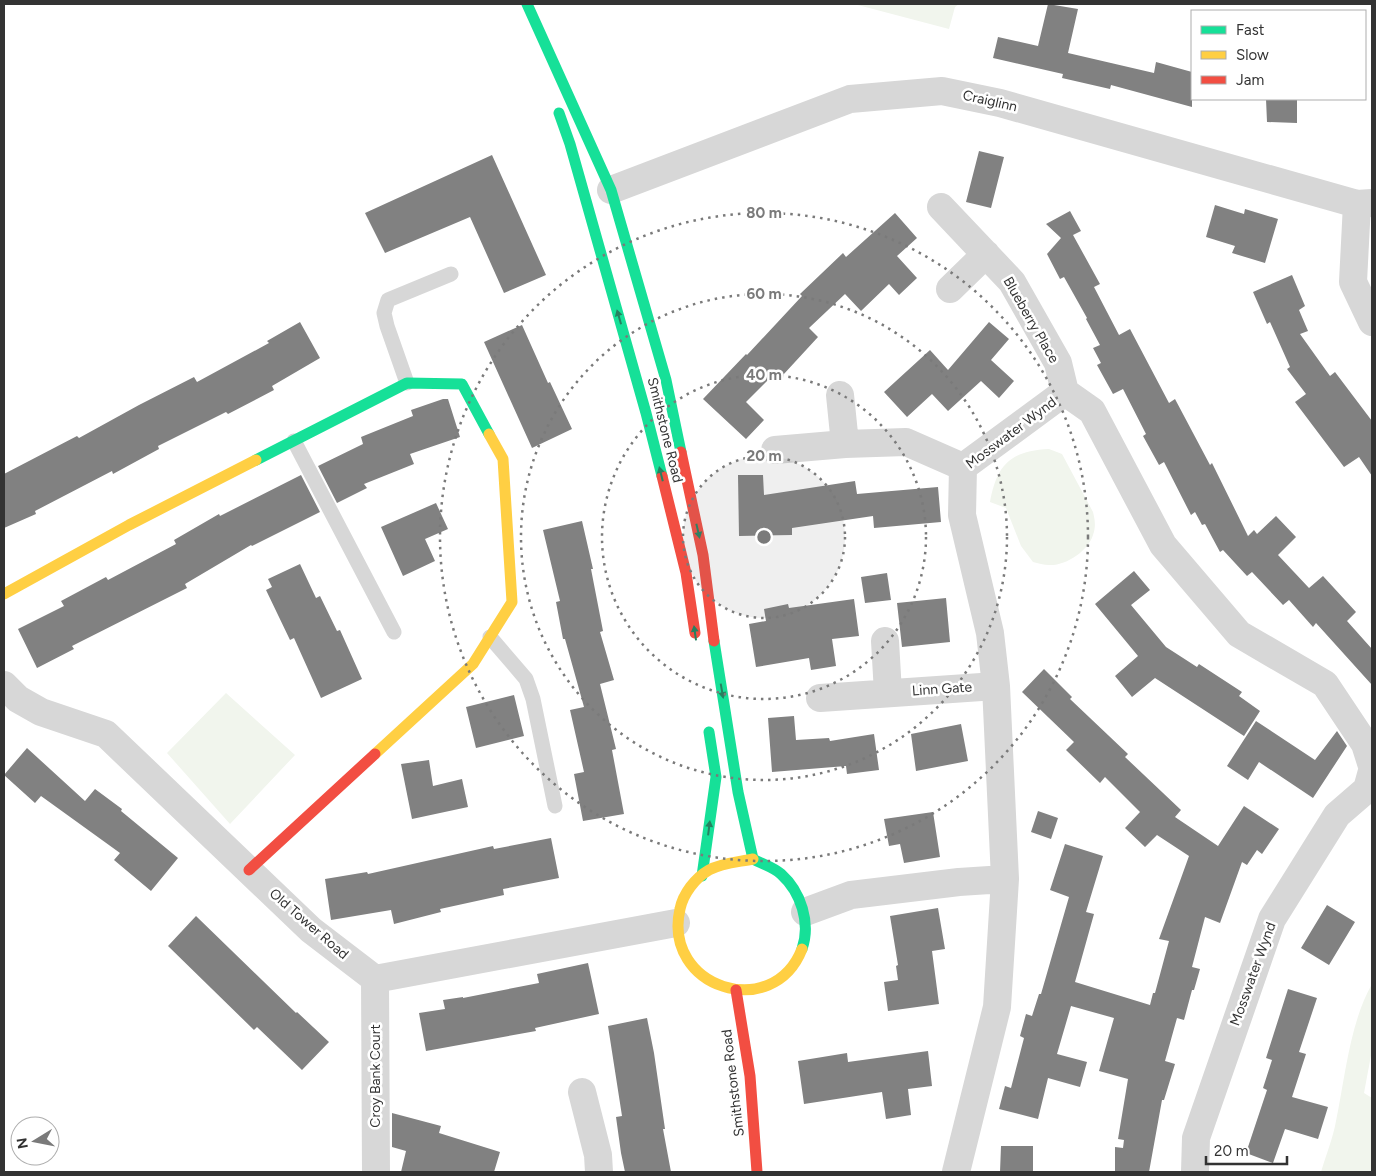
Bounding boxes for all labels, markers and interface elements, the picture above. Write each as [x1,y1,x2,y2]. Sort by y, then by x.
legend [1191,10,1366,100]
text: Fast [1236,21,1265,39]
text: Slow [1236,46,1269,64]
text: Jam [1236,71,1264,89]
street label: Craiglinn [961,86,1019,116]
text: 80 m [746,204,782,222]
street label: Blueberry Place [999,274,1063,366]
text: 60 m [746,285,782,303]
one-way arrow [615,309,623,324]
text: 40 m [746,366,782,384]
street label: Smithstone Road [644,376,686,484]
street label: Mosswater Wynd [962,393,1060,473]
text: 20 m [746,447,782,465]
one-way arrow [657,466,665,481]
one-way arrow [694,523,702,538]
centre of rings [755,528,773,546]
one-way arrow [690,624,698,640]
street label: Linn Gate [911,678,973,700]
one-way arrow [718,684,726,700]
one-way arrow [705,820,713,836]
street label: Old Tower Road [266,885,352,963]
street label: Mosswater Wynd [1226,920,1280,1028]
street label: Croy Bank Court [367,1024,384,1128]
street label: Smithstone Road [718,1028,748,1138]
north arrow [10,1116,60,1166]
scale bar [1206,1134,1287,1166]
text: N [13,1136,32,1150]
text: 20 m [1214,1142,1248,1160]

